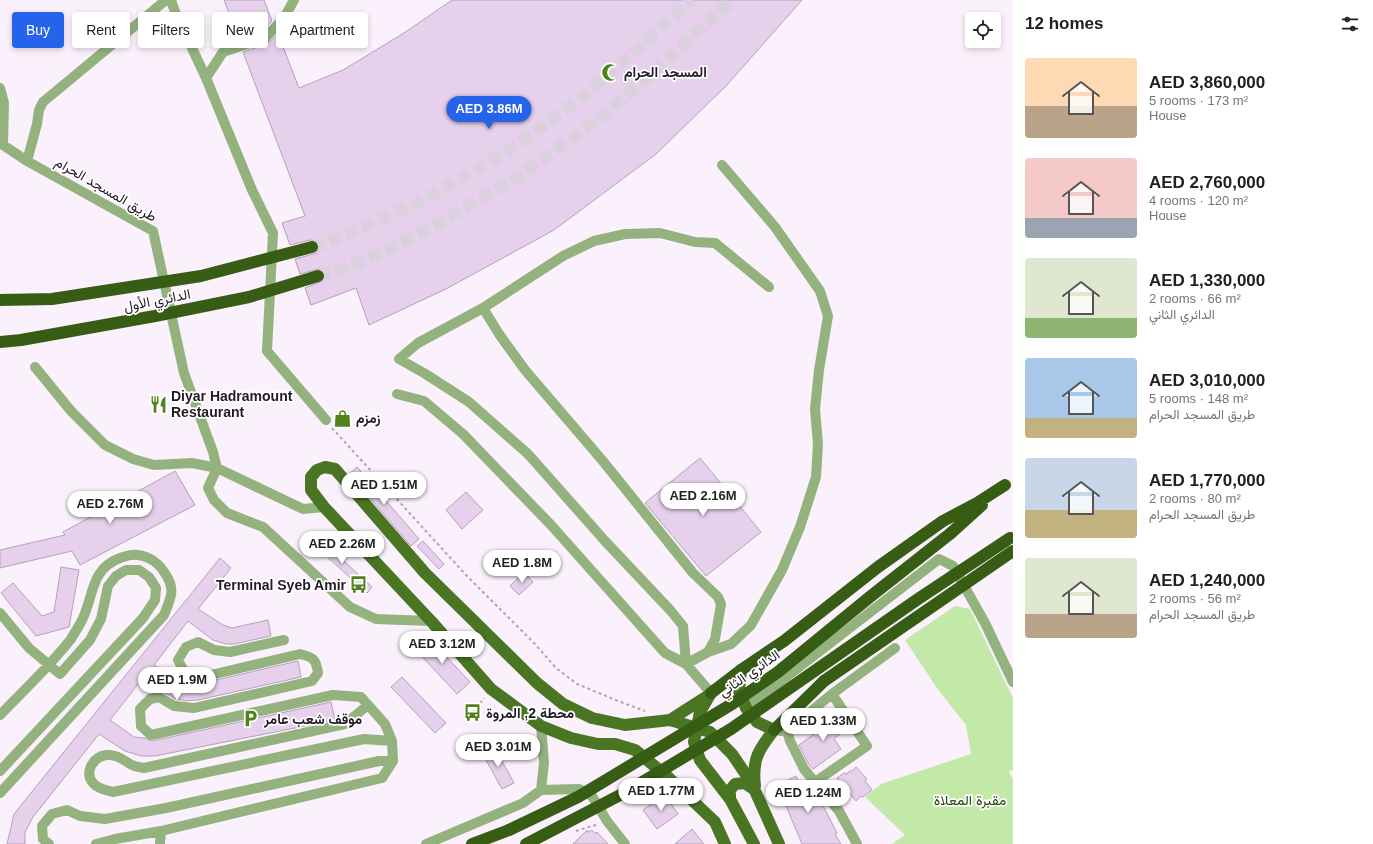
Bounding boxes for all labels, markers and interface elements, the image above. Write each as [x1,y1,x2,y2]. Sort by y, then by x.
chip: Buy [12,12,64,48]
chip: Rent [72,12,130,48]
chip: Filters [138,12,204,48]
chip: New [212,12,268,48]
chip: Apartment [276,12,368,48]
map controls [965,12,1001,48]
button: locate [965,12,1001,48]
icon: filters [1339,13,1361,35]
text: 12 homes [1025,14,1103,33]
mosque icon: المسجد الحرام [601,62,621,82]
place label: المسجد الحرام [624,64,707,81]
text: AED 3,860,000 [1149,73,1265,92]
icon: home [1057,74,1105,122]
text: 5 rooms · 173 m² [1149,93,1248,108]
pin: AED 3.86M [443,96,535,130]
text: AED 3.86M [455,101,523,116]
text: House [1149,108,1187,123]
street label: طريق المسجد الحرام [52,153,160,225]
text: AED 2,760,000 [1149,173,1265,192]
icon: home [1057,174,1105,222]
text: 4 rooms · 120 m² [1149,193,1248,208]
text: House [1149,208,1187,223]
text: AED 1,330,000 [1149,271,1265,290]
icon: home [1057,274,1105,322]
street label: الدائري الأول [122,286,193,318]
text: 2 rooms · 66 m² [1149,291,1241,306]
text: الدائري الثاني [1149,307,1215,322]
text: AED 3,010,000 [1149,371,1265,390]
icon: home [1057,374,1105,422]
place label: Diyar Hadramount Restaurant [171,388,293,420]
text: 5 rooms · 148 m² [1149,391,1248,406]
restaurant icon: Diyar Hadramount Restaurant [148,394,168,414]
text: طريق المسجد الحرام [1149,407,1255,422]
shop icon: زمزم [333,408,353,428]
place label: زمزم [356,410,381,427]
text: AED 1,770,000 [1149,471,1265,490]
pin: AED 1.51M [338,472,430,506]
icon: home [1057,474,1105,522]
text: AED 1.51M [350,477,418,492]
pin: AED 2.16M [657,483,749,517]
text: AED 2.16M [669,488,737,503]
pin: AED 2.76M [64,491,156,525]
text: 2 rooms · 80 m² [1149,491,1241,506]
text: AED 2.76M [76,496,144,511]
text: طريق المسجد الحرام [1149,507,1255,522]
pin: AED 2.26M [296,531,388,565]
text: AED 2.26M [308,536,376,551]
pin: AED 1.8M [481,550,563,584]
text: AED 1.8M [492,555,552,570]
text: AED 1,240,000 [1149,571,1265,590]
icon: home [1057,574,1105,622]
bus stop icon: Terminal Syeb Amir [349,575,369,595]
place label: Terminal Syeb Amir [216,577,347,593]
text: 2 rooms · 56 m² [1149,591,1241,606]
text: طريق المسجد الحرام [1149,607,1255,622]
pin: AED 3.12M [396,631,488,665]
text: AED 3.12M [408,636,476,651]
street label: الدائري الثاني [715,646,785,703]
pin: AED 1.9M [136,667,218,701]
text: AED 1.9M [147,672,207,687]
bus stop icon: محطة 2, المروة [463,703,483,723]
place label: محطة 2, المروة [486,705,574,722]
pin: AED 1.33M [777,708,869,742]
parking icon: موقف شعب عامر [241,709,261,729]
place label: موقف شعب عامر [263,711,363,728]
text: AED 1.33M [789,713,857,728]
pin: AED 3.01M [452,734,544,768]
text: AED 3.01M [464,739,532,754]
pin: AED 1.77M [615,778,707,812]
pin: AED 1.24M [762,780,854,814]
text: AED 1.77M [627,783,695,798]
text: AED 1.24M [774,785,842,800]
park label: مقبرة المعلاة [934,792,1006,809]

